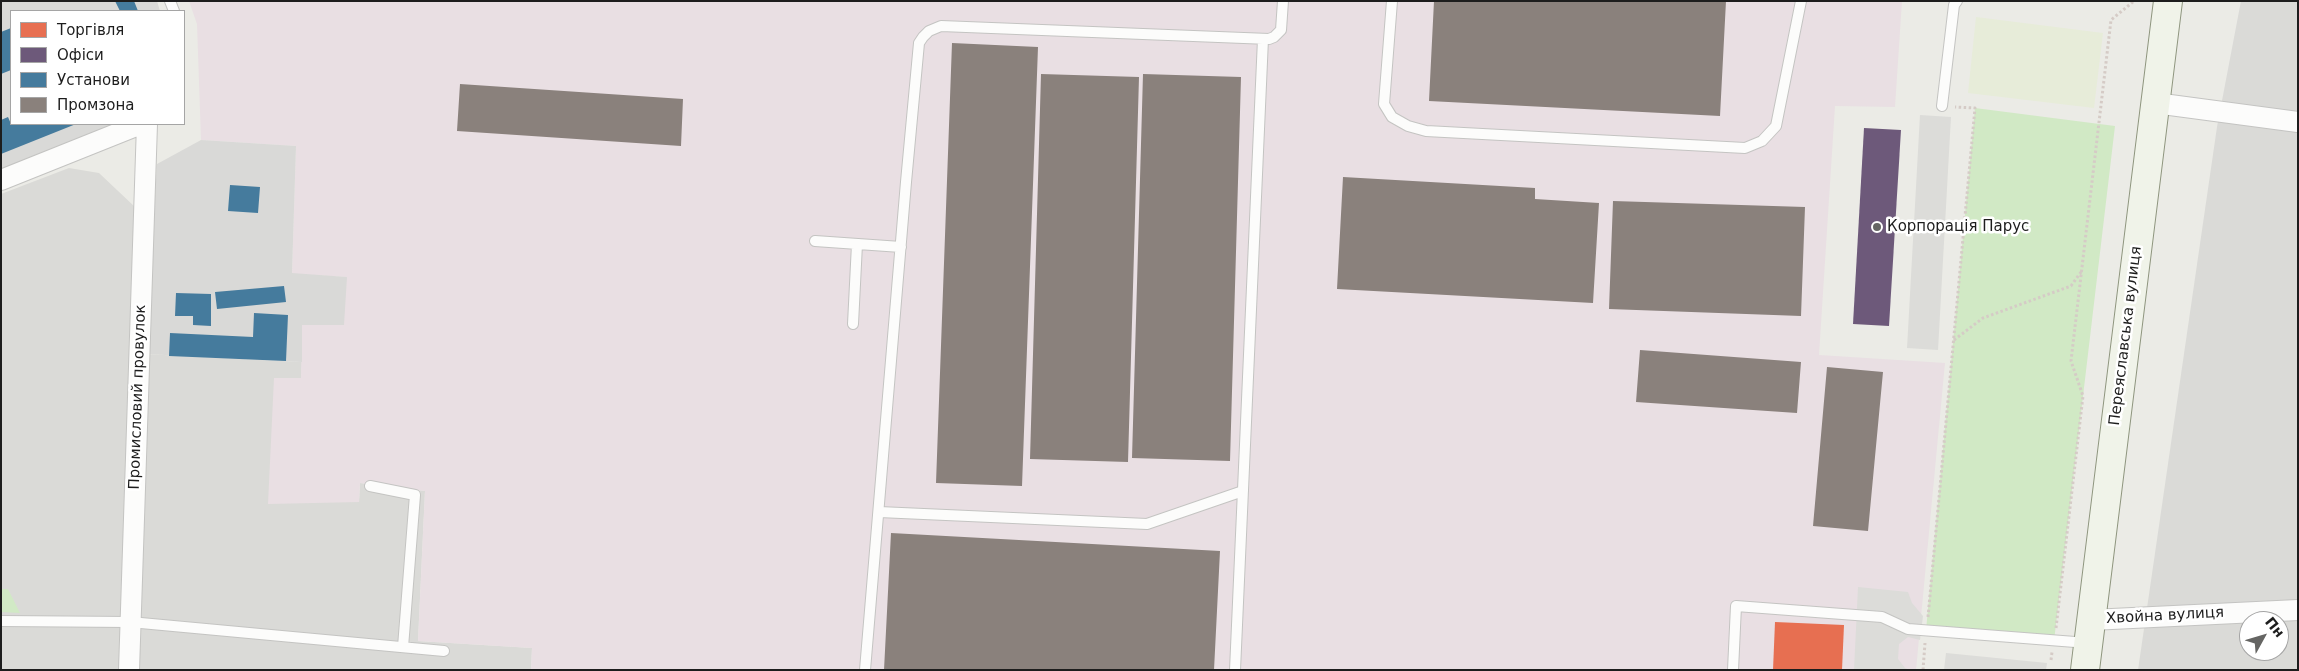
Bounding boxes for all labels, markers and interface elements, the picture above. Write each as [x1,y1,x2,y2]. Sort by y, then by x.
legend [10,10,185,125]
text: Торгівля [57,21,124,39]
text: Офіси [57,46,104,64]
text: Установи [57,71,130,89]
text: Промзона [57,96,134,114]
place label: Корпорація Парус [1887,218,2029,236]
marker: Корпорація Парус [1871,221,1883,233]
street label: Переяславська вулиця [2106,245,2146,427]
street label: Промисловий провулок [126,304,150,490]
street label: Хвойна вулиця [2106,604,2224,628]
north arrow [2239,611,2289,661]
text: Пн [2262,614,2288,641]

